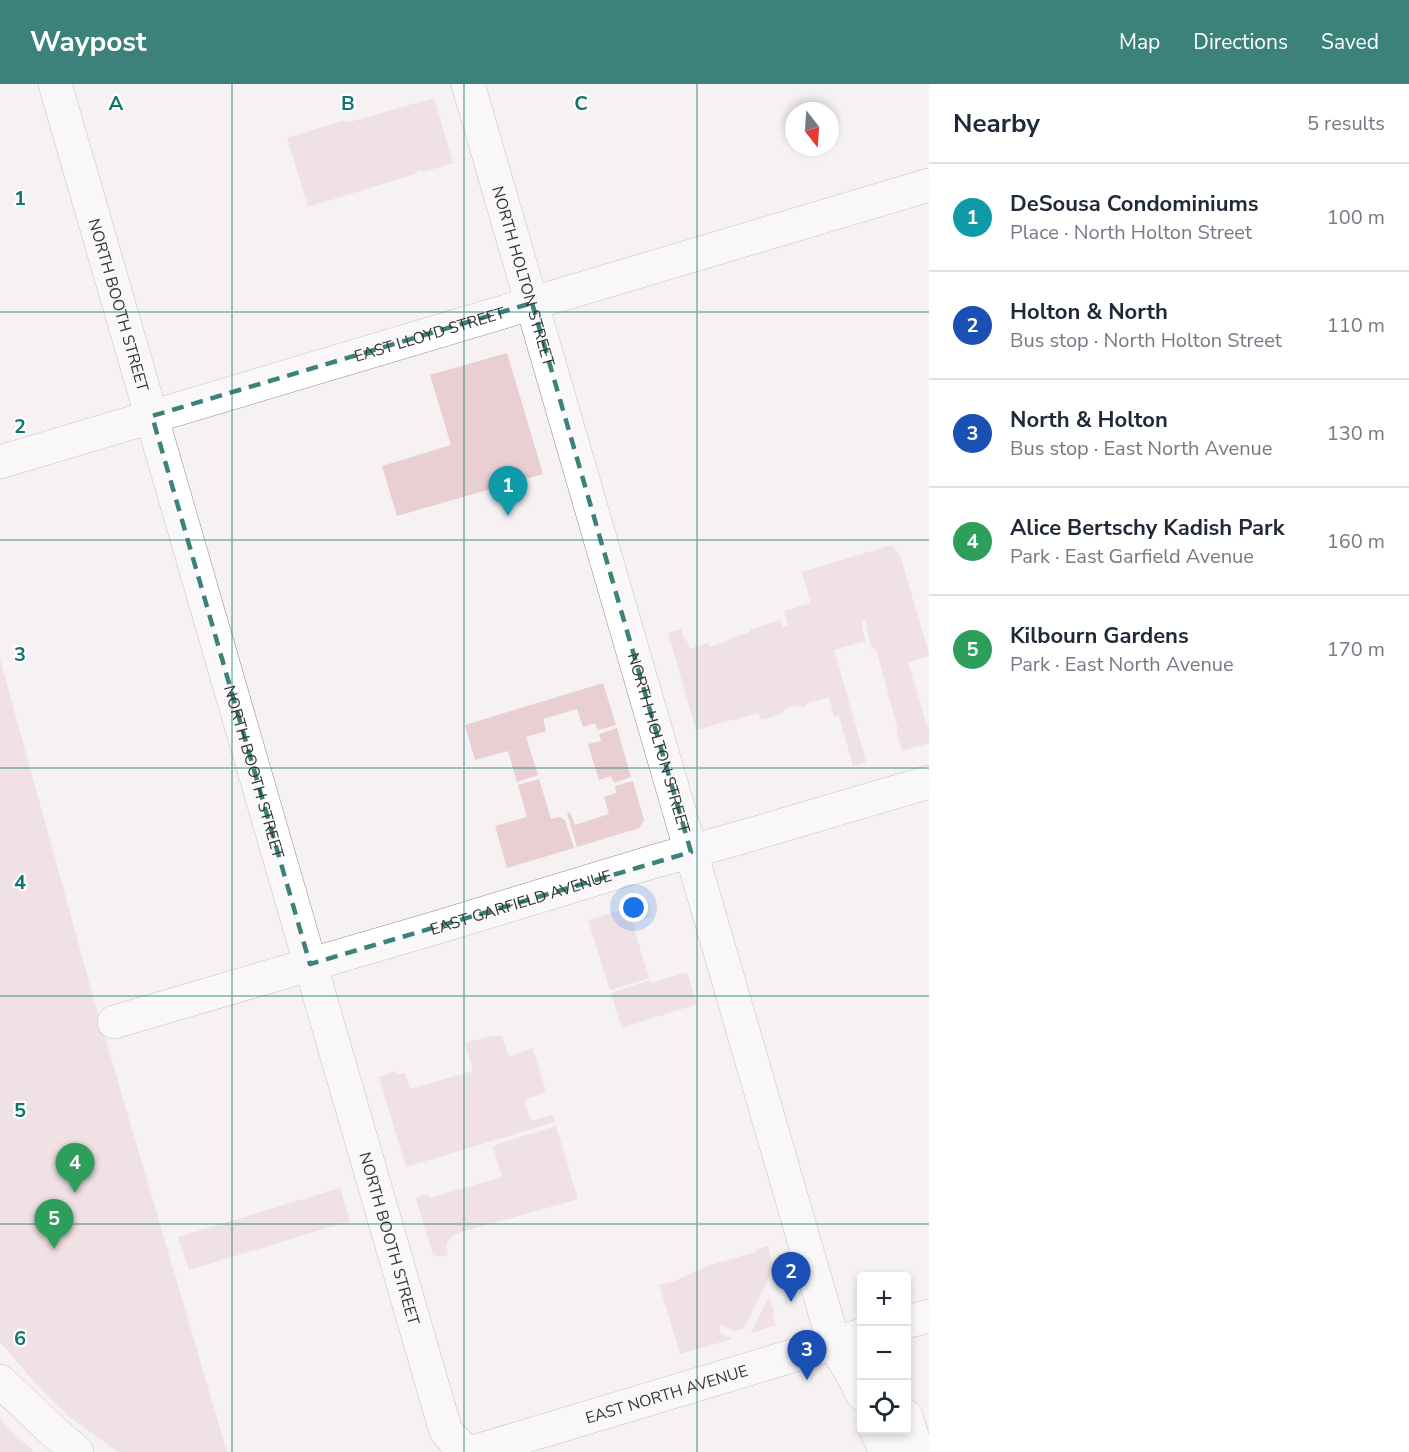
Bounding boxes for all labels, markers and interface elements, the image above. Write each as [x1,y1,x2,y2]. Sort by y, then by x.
text: Waypost [30,23,147,61]
text: Map [1119,28,1160,56]
text: Directions [1193,28,1288,56]
text: Saved [1321,28,1379,56]
text: A [109,90,124,117]
text: B [341,90,355,117]
text: C [574,90,588,117]
north arrow [785,102,839,156]
text: Nearby [953,106,1040,141]
text: 5 results [1307,110,1385,137]
street label: NORTH HOLTON STREET [486,184,560,369]
text: 1 [14,185,26,212]
text: DeSousa Condominiums [1010,189,1258,219]
text: 1 [967,204,979,231]
text: 100 m [1327,204,1385,231]
street label: NORTH BOOTH STREET [83,216,154,395]
text: Place · North Holton Street [1010,219,1252,246]
text: Holton & North [1010,297,1168,327]
street label: EAST LLOYD STREET [352,302,508,368]
text: 2 [967,312,979,339]
text: 110 m [1327,312,1385,339]
text: Bus stop · North Holton Street [1010,327,1282,354]
text: North & Holton [1010,405,1168,435]
text: 2 [14,413,26,440]
text: 3 [967,420,979,447]
text: 130 m [1327,420,1385,447]
text: Bus stop · East North Avenue [1010,435,1272,462]
pin: 1 [488,466,528,516]
text: Alice Bertschy Kadish Park [1010,513,1284,543]
text: 4 [967,528,979,555]
text: 160 m [1327,528,1385,555]
text: Park · East Garfield Avenue [1010,543,1254,570]
text: Kilbourn Gardens [1010,621,1189,651]
text: 5 [967,636,979,663]
text: 170 m [1327,636,1385,663]
text: 3 [14,641,26,668]
street label: NORTH HOLTON STREET [622,650,695,836]
text: Park · East North Avenue [1010,651,1234,678]
street label: NORTH BOOTH STREET [218,683,289,861]
street label: EAST GARFIELD AVENUE [427,865,615,941]
text: 4 [14,869,26,896]
your location [619,893,648,922]
text: 5 [14,1097,26,1124]
pin: 4 [56,1144,94,1193]
street label: NORTH BOOTH STREET [353,1150,425,1328]
pin: 5 [34,1200,74,1249]
pin: 2 [772,1252,810,1302]
map controls [857,1272,911,1434]
button: + [857,1272,911,1326]
text: 6 [14,1325,26,1352]
button: − [857,1326,911,1380]
pin: 3 [788,1330,826,1380]
street label: EAST NORTH AVENUE [583,1360,751,1430]
button: locate [857,1380,911,1434]

